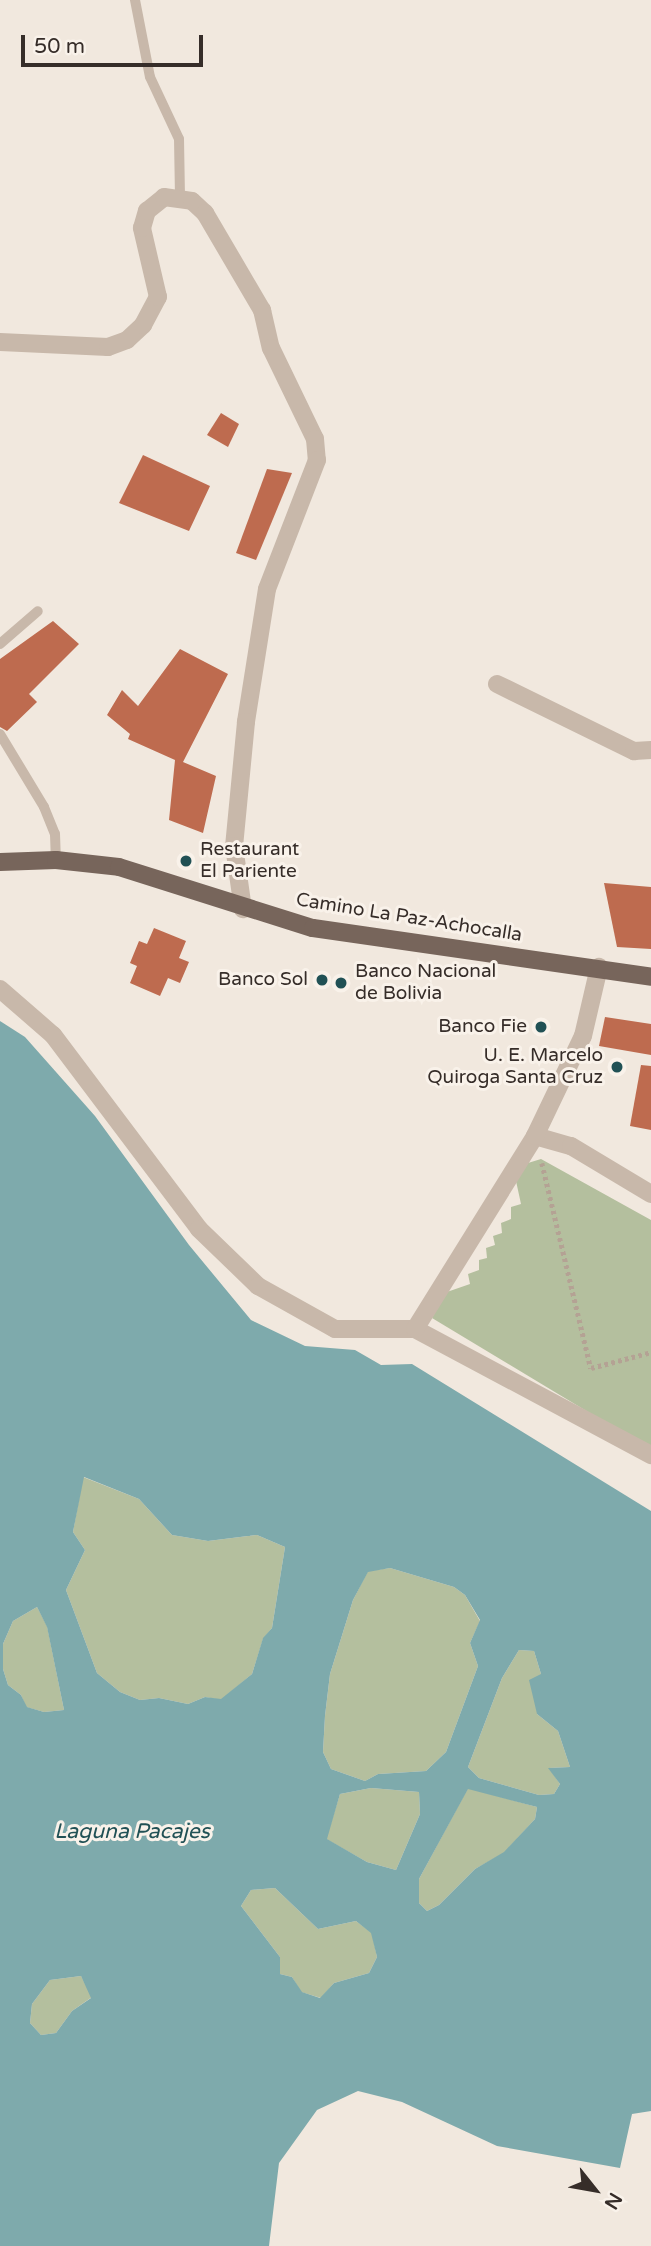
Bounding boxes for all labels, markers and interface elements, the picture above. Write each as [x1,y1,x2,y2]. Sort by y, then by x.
scale bar [24,21,206,65]
text: 50 m [34,34,85,59]
place label: Restaurant El Pariente [200,839,299,883]
marker: Restaurant El Pariente [178,853,194,869]
street label: Camino La Paz-Achocalla [294,889,524,947]
place label: Banco Nacional de Bolivia [355,961,496,1005]
place label: Banco Sol [218,969,308,991]
marker: Banco Sol [314,972,330,988]
marker: Banco Nacional de Bolivia [333,975,349,991]
place label: Banco Fie [438,1016,527,1038]
marker: Banco Fie [533,1019,549,1035]
place label: U. E. Marcelo Quiroga Santa Cruz [427,1045,603,1089]
marker: U. E. Marcelo Quiroga Santa Cruz [609,1059,625,1075]
water label: Laguna Pacajes [54,1819,210,1845]
north arrow [560,2155,630,2225]
text: N [600,2189,626,2213]

